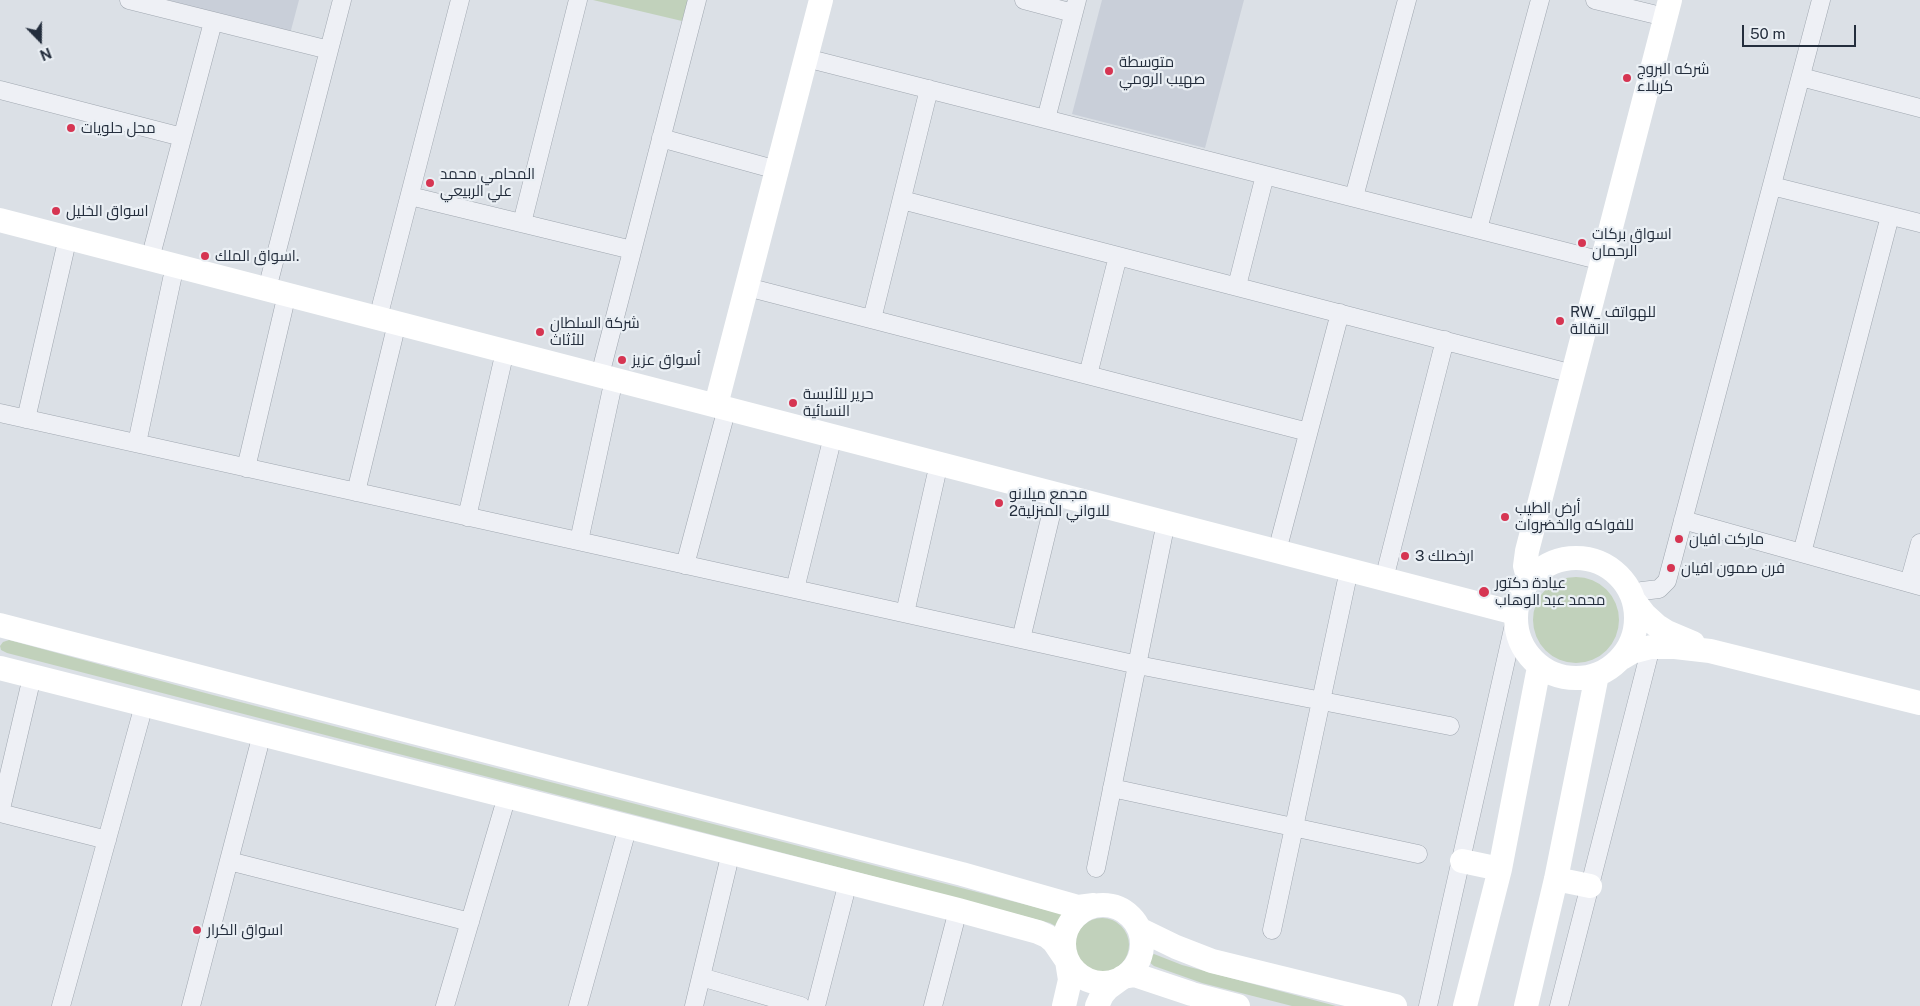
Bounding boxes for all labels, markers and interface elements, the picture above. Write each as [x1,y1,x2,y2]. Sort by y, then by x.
north arrow [15,15,65,65]
scale bar [1745,15,1859,47]
text: 50 m [1750,25,1785,42]
text: N [38,44,54,63]
place label: متوسطة صهيب الرومي [1119,53,1205,88]
place label: شركه البروج كربلاء [1637,60,1709,95]
marker: متوسطة صهيب الرومي [1103,65,1115,77]
marker: شركه البروج كربلاء [1621,72,1633,84]
place label: محل حلويات [81,119,156,137]
marker: محل حلويات [65,122,77,134]
place label: المحامي محمد علي الربيعي [440,165,535,200]
marker: المحامي محمد علي الربيعي [424,177,436,189]
place label: اسواق الخليل [66,202,148,220]
marker: اسواق الخليل [50,205,62,217]
place label: اسواق بركات الرحمان [1592,225,1672,260]
marker: اسواق بركات الرحمان [1576,237,1588,249]
place label: اسواق الملك. [215,247,299,265]
marker: اسواق الملك. [199,250,211,262]
place label: RW_ للهواتف النقالة [1570,303,1656,338]
place label: شركة السلطان للأثاث [550,314,640,349]
marker: RW_ للهواتف النقالة [1554,315,1566,327]
marker: شركة السلطان للأثاث [534,326,546,338]
place label: أسواق عزيز [632,351,701,369]
marker: أسواق عزيز [616,354,628,366]
place label: حرير للألبسة النسائية [803,385,873,420]
marker: حرير للألبسة النسائية [787,397,799,409]
place label: مجمع ميلانو للاواني المنزلية2 [1009,485,1110,520]
marker: مجمع ميلانو للاواني المنزلية2 [993,497,1005,509]
place label: أرض الطيب للفواكه والخضروات [1515,499,1634,534]
marker: أرض الطيب للفواكه والخضروات [1499,511,1511,523]
place label: ماركت افيان [1689,530,1764,548]
marker: ماركت افيان [1673,533,1685,545]
place label: ارخصلك 3 [1415,547,1474,565]
marker: ارخصلك 3 [1399,550,1411,562]
place label: فرن صمون افيان [1681,559,1785,577]
marker: فرن صمون افيان [1665,562,1677,574]
place label: عيادة دكتور محمد عبد الوهاب [1495,574,1605,609]
marker: عيادة دكتور محمد عبد الوهاب [1477,585,1491,599]
place label: اسواق الكرار [207,921,283,939]
marker: اسواق الكرار [191,924,203,936]

